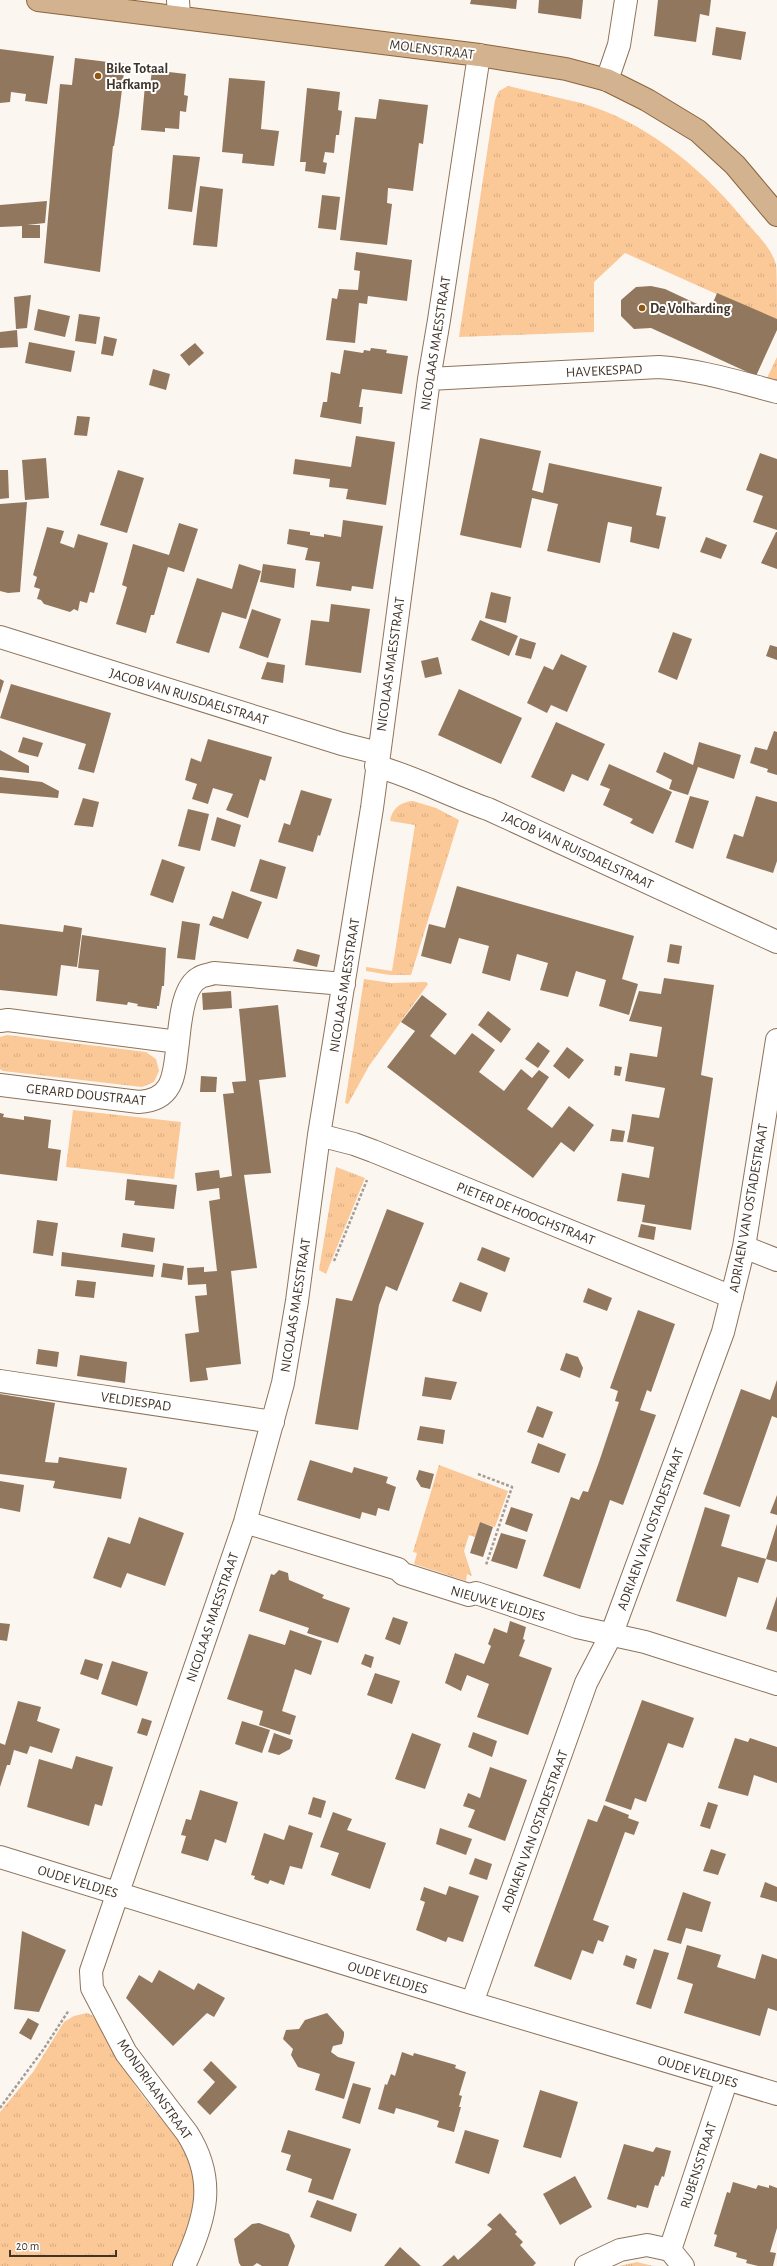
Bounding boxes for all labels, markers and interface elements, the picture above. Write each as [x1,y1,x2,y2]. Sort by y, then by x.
street label: MOLENSTRAAT [389,38,475,62]
place label: Bike Totaal Hafkamp [106,62,168,92]
marker: Bike Totaal Hafkamp [93,71,103,81]
street label: NICOLAAS MAESSTRAAT [418,275,454,411]
place label: De Volharding [650,302,731,316]
marker: De Volharding [637,303,647,313]
street label: HAVEKESPAD [565,362,643,380]
street label: NICOLAAS MAESSTRAAT [375,596,407,732]
street label: JACOB VAN RUISDAELSTRAAT [108,666,270,728]
street label: JACOB VAN RUISDAELSTRAAT [500,810,656,892]
street label: NICOLAAS MAESSTRAAT [327,917,363,1053]
street label: GERARD DOUSTRAAT [25,1082,146,1108]
street label: ADRIAEN VAN OSTADESTRAAT [727,1122,771,1294]
street label: PIETER DE HOOGHSTRAAT [454,1180,597,1248]
street label: NICOLAAS MAESSTRAAT [278,1237,314,1373]
street label: VELDJESPAD [100,1390,172,1414]
street label: ADRIAEN VAN OSTADESTRAAT [615,1446,687,1612]
street label: NICOLAAS MAESSTRAAT [184,1551,242,1684]
street label: NIEUWE VELDJES [449,1584,547,1624]
street label: ADRIAEN VAN OSTADESTRAAT [499,1748,571,1914]
street label: OUDE VELDJES [36,1863,119,1901]
street label: OUDE VELDJES [346,1959,429,1997]
street label: MONDRIAANSTRAAT [114,2037,194,2142]
street label: OUDE VELDJES [656,2053,739,2091]
street label: RUBENSSTRAAT [678,2120,720,2210]
scale bar [10,2232,116,2258]
text: 20 m [16,2240,39,2252]

